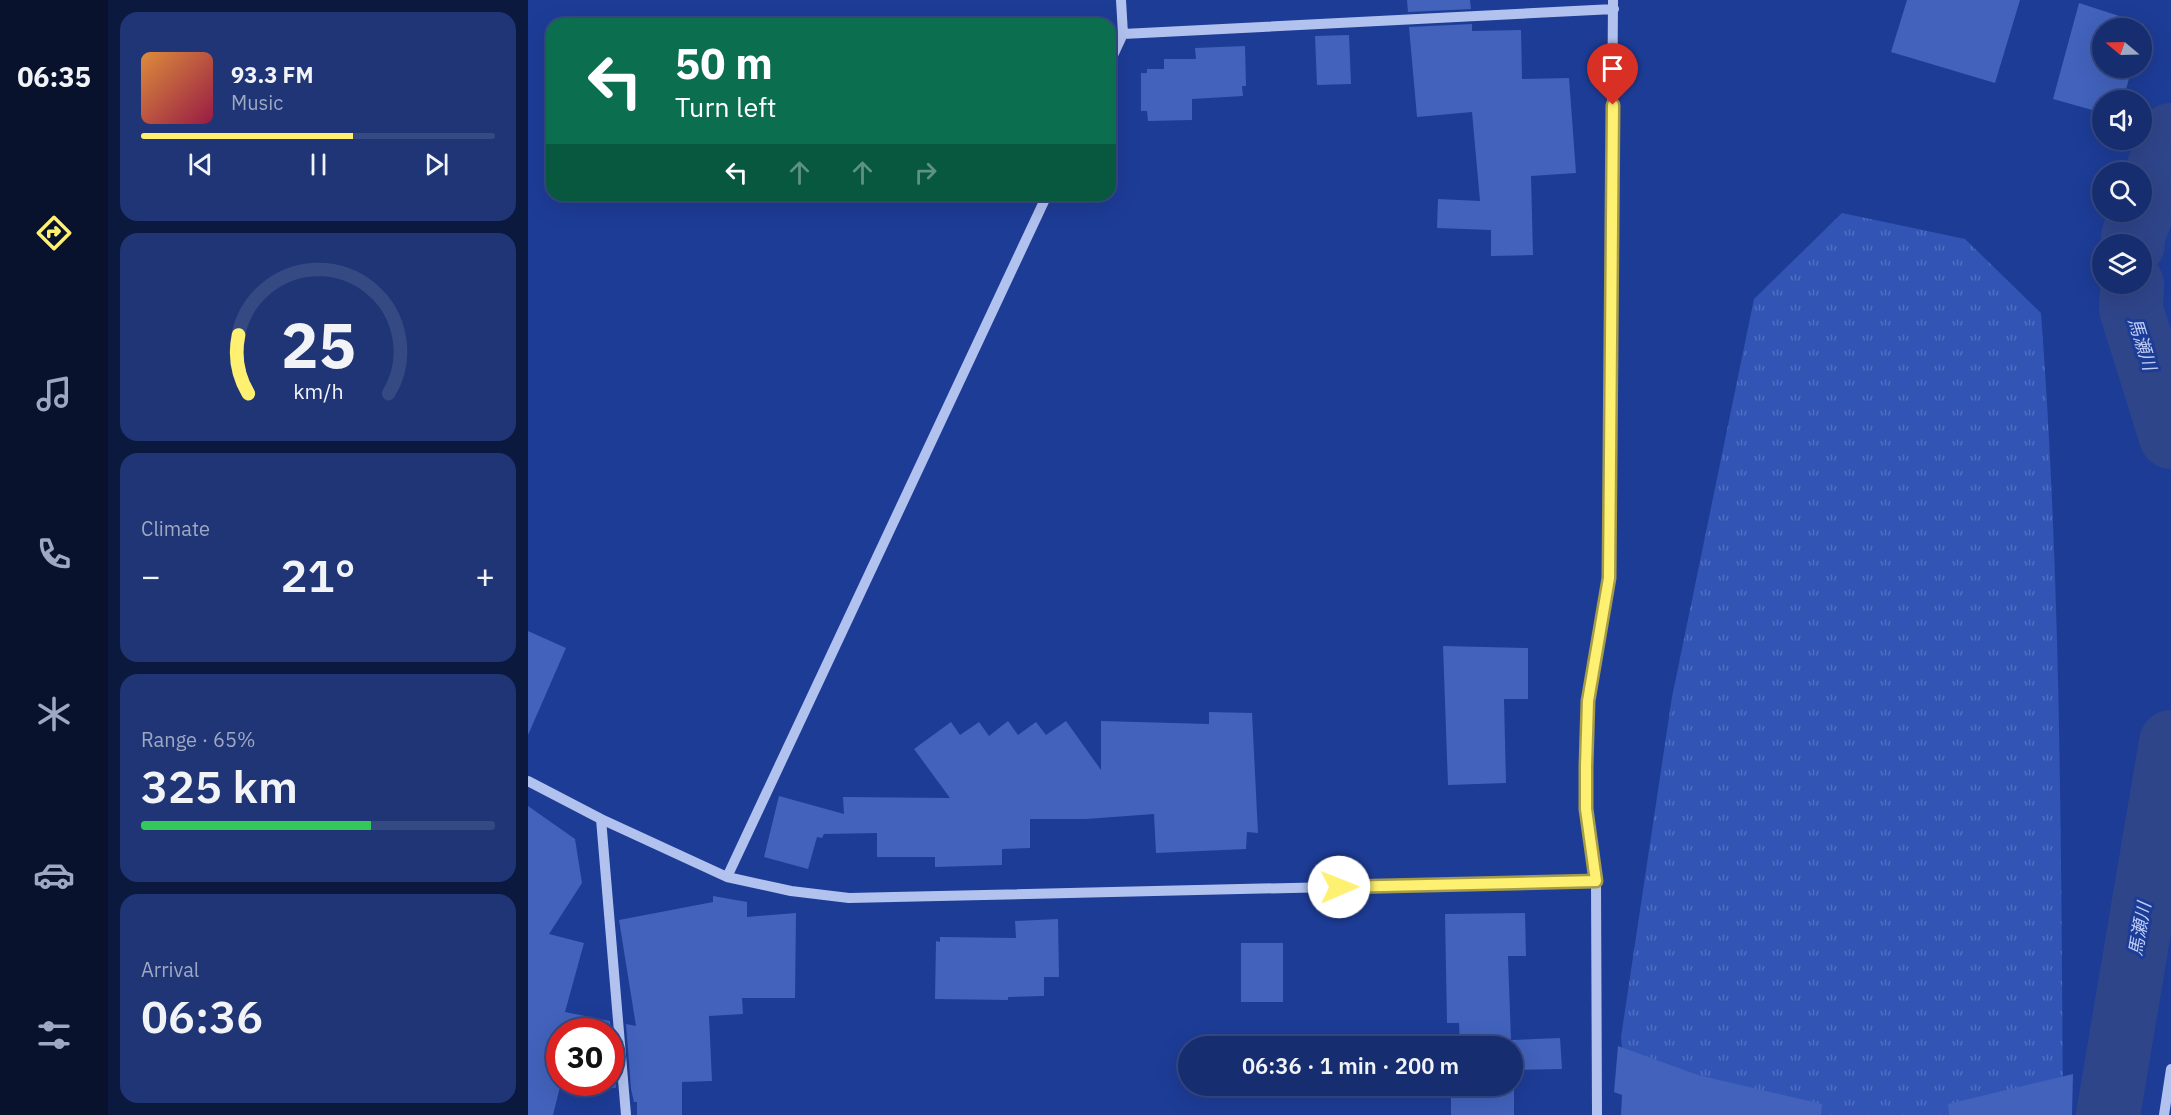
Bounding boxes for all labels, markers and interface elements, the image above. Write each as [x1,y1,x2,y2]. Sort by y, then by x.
north arrow [2092,18,2152,78]
map controls [2092,18,2152,294]
text: 50 m [675,36,773,91]
icon: left [576,42,654,120]
pin [1587,43,1638,105]
icon: arrive [1596,52,1629,85]
text: 06:35 [17,59,91,94]
text: 93.3 FM [231,60,314,89]
text: Music [231,89,283,116]
text: Turn left [675,89,776,124]
button: sound [2092,90,2152,150]
icon: previous [184,148,217,181]
icon: pause [302,148,335,181]
icon: next [420,148,453,181]
icon: left [720,156,753,189]
icon: ahead [783,156,816,189]
icon: ahead [846,156,879,189]
icon: right [909,156,942,189]
button: search [2092,162,2152,222]
icon: directions [33,212,75,254]
button: layers [2092,234,2152,294]
text: 25 [281,304,355,385]
water label: 馬瀬川 [2124,315,2162,375]
icon: music [33,373,75,415]
text: km/h [293,377,343,405]
text: Climate [141,515,210,542]
icon: phone [33,533,75,575]
text: 21° [280,546,356,604]
text: − [141,554,161,597]
text: + [475,554,495,597]
icon: climate [33,693,75,735]
text: Range · 65% [141,726,256,753]
text: 325 km [141,757,298,815]
icon: car [33,854,75,896]
position arrow [1307,855,1371,919]
water label: 馬瀬川 [2123,898,2156,957]
text: Arrival [141,956,199,983]
text: 06:36 [141,987,263,1045]
icon: filters [33,1014,75,1056]
speed limit sign: 30 [546,1018,624,1096]
text: 06:36 · 1 min · 200 m [1242,1051,1459,1080]

